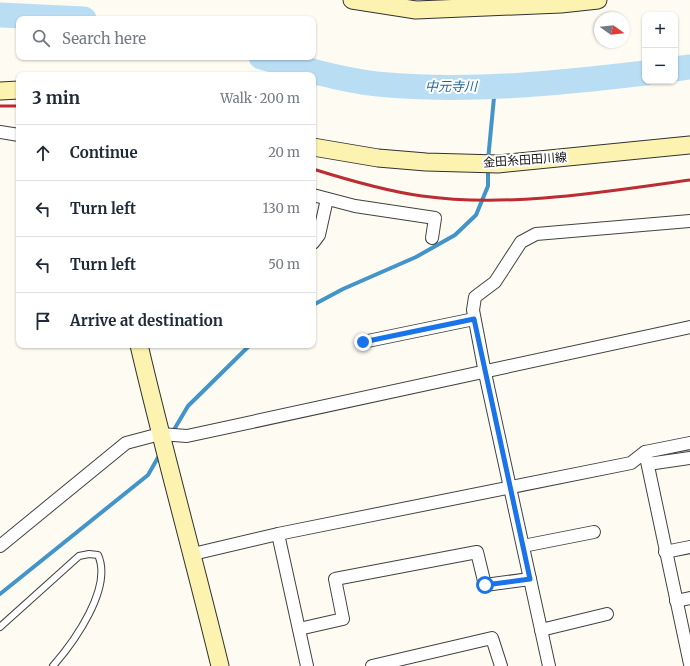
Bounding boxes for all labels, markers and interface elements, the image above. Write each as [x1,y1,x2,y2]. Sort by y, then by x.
north arrow [594,12,630,48]
map controls [642,12,678,84]
button: + [642,12,678,48]
search box [16,16,316,60]
icon: search [30,27,52,49]
text: Search here [62,29,146,48]
button: − [642,48,678,84]
water label: 中元寺川 [425,78,479,95]
text: 3 min [32,87,80,109]
text: Walk · 200 m [220,90,300,107]
icon: ahead [32,142,54,164]
text: Continue [70,143,138,162]
text: 20 m [268,144,300,161]
street label: 金田糸田田川線 [483,149,567,170]
icon: left [32,198,54,220]
text: Turn left [70,199,136,218]
text: 130 m [263,200,300,217]
icon: left [32,254,54,276]
text: Turn left [70,255,136,274]
text: 50 m [268,256,300,273]
icon: arrive [32,310,54,332]
text: Arrive at destination [70,311,223,330]
route end [354,333,372,351]
route start [476,576,494,594]

